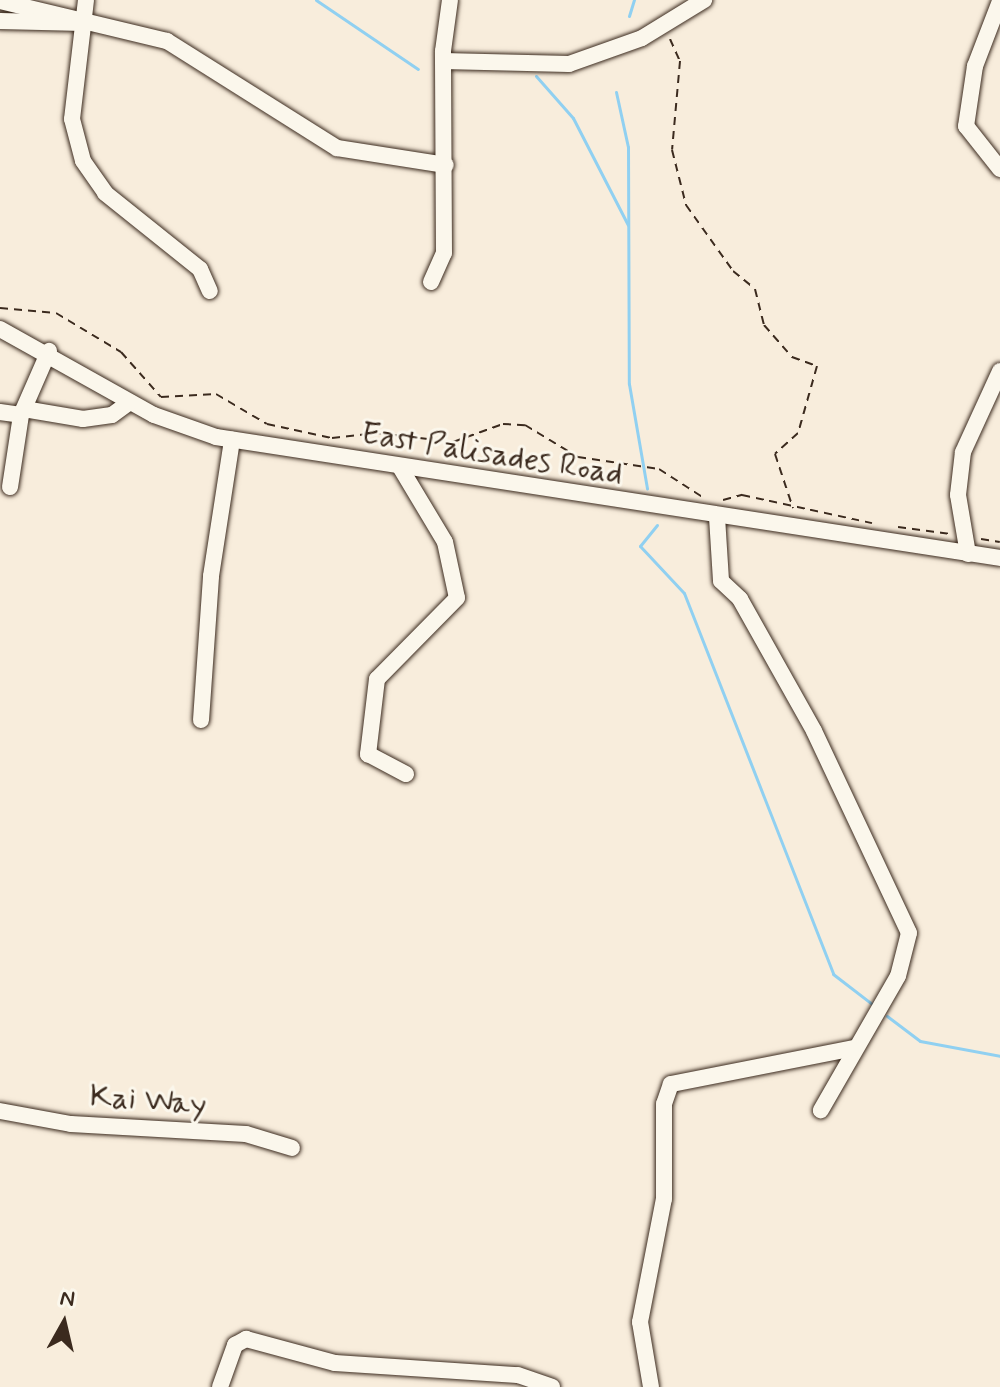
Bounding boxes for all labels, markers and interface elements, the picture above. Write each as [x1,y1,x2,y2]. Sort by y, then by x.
street label: East Palisades Road [358,414,626,494]
street label: Kai Way [88,1078,208,1124]
north arrow [24,1283,104,1363]
text: N [58,1284,77,1314]

